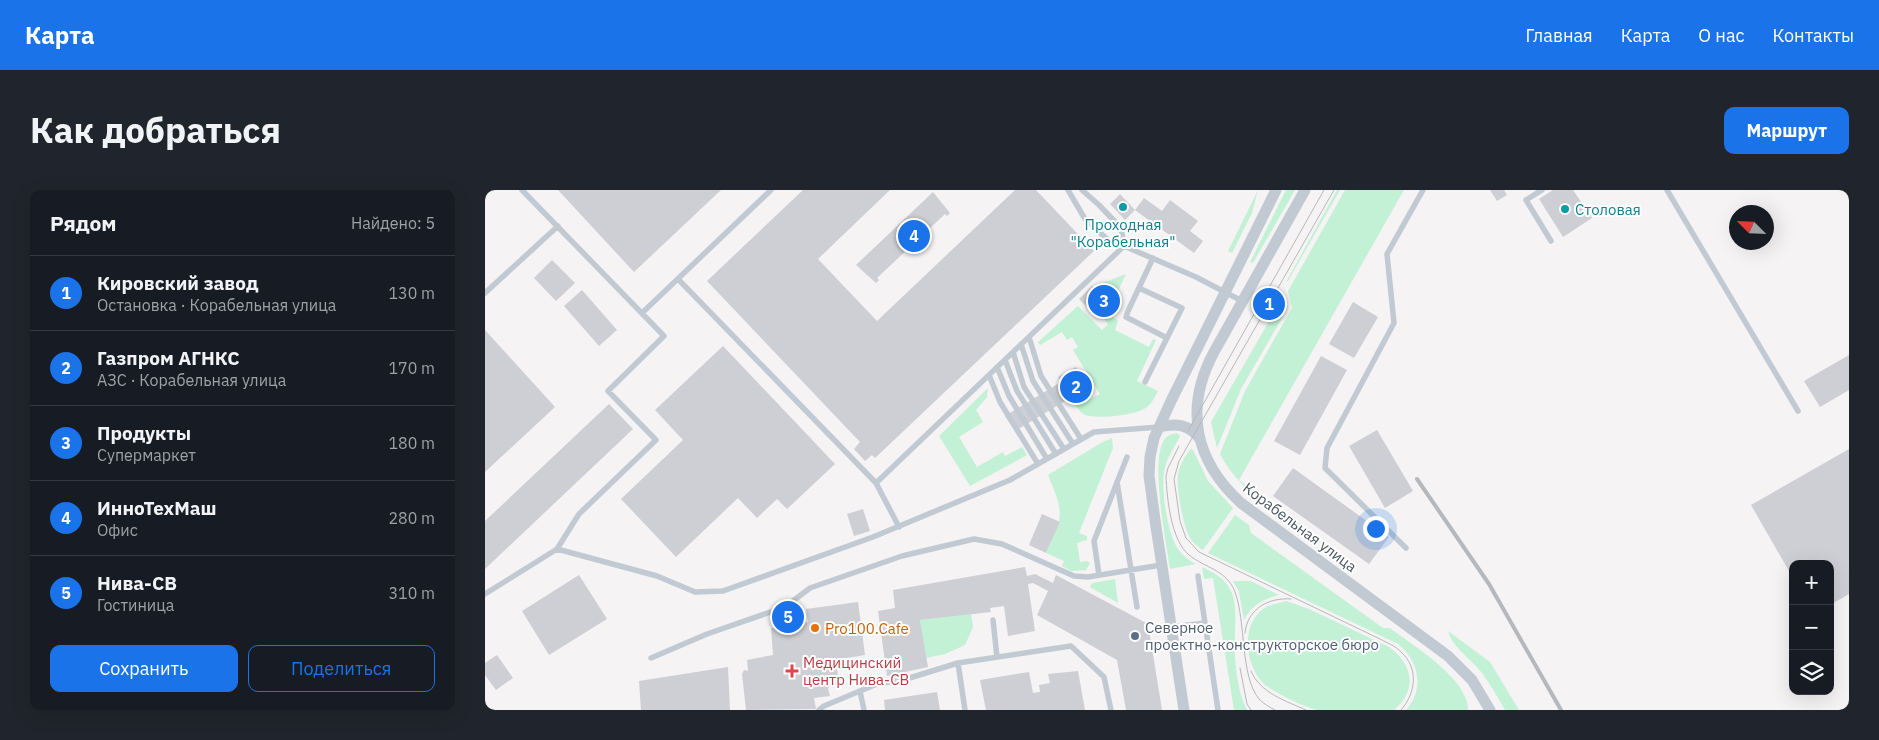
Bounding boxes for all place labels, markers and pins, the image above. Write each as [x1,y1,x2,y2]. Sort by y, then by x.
place label: Столовая [1575,200,1641,219]
marker: Проходная "Корабельная" [1117,201,1129,213]
marker: Столовая [1559,203,1571,215]
place label: Проходная "Корабельная" [1070,215,1176,251]
pin: 4 [898,217,930,255]
pin: 3 [1088,282,1120,320]
pin: 1 [1253,285,1285,323]
pin: 2 [1060,368,1092,406]
pin: 5 [772,598,804,636]
place label: Северное проектно-конструкторское бюро [1145,618,1379,654]
place label: Pro100.Cafe [825,619,909,638]
marker: Pro100.Cafe [809,622,821,634]
marker: Северное проектно-конструкторское бюро [1129,630,1141,642]
place label: Медицинский центр Нива-СВ [803,653,909,689]
marker: Медицинский центр Нива-СВ [785,664,799,678]

